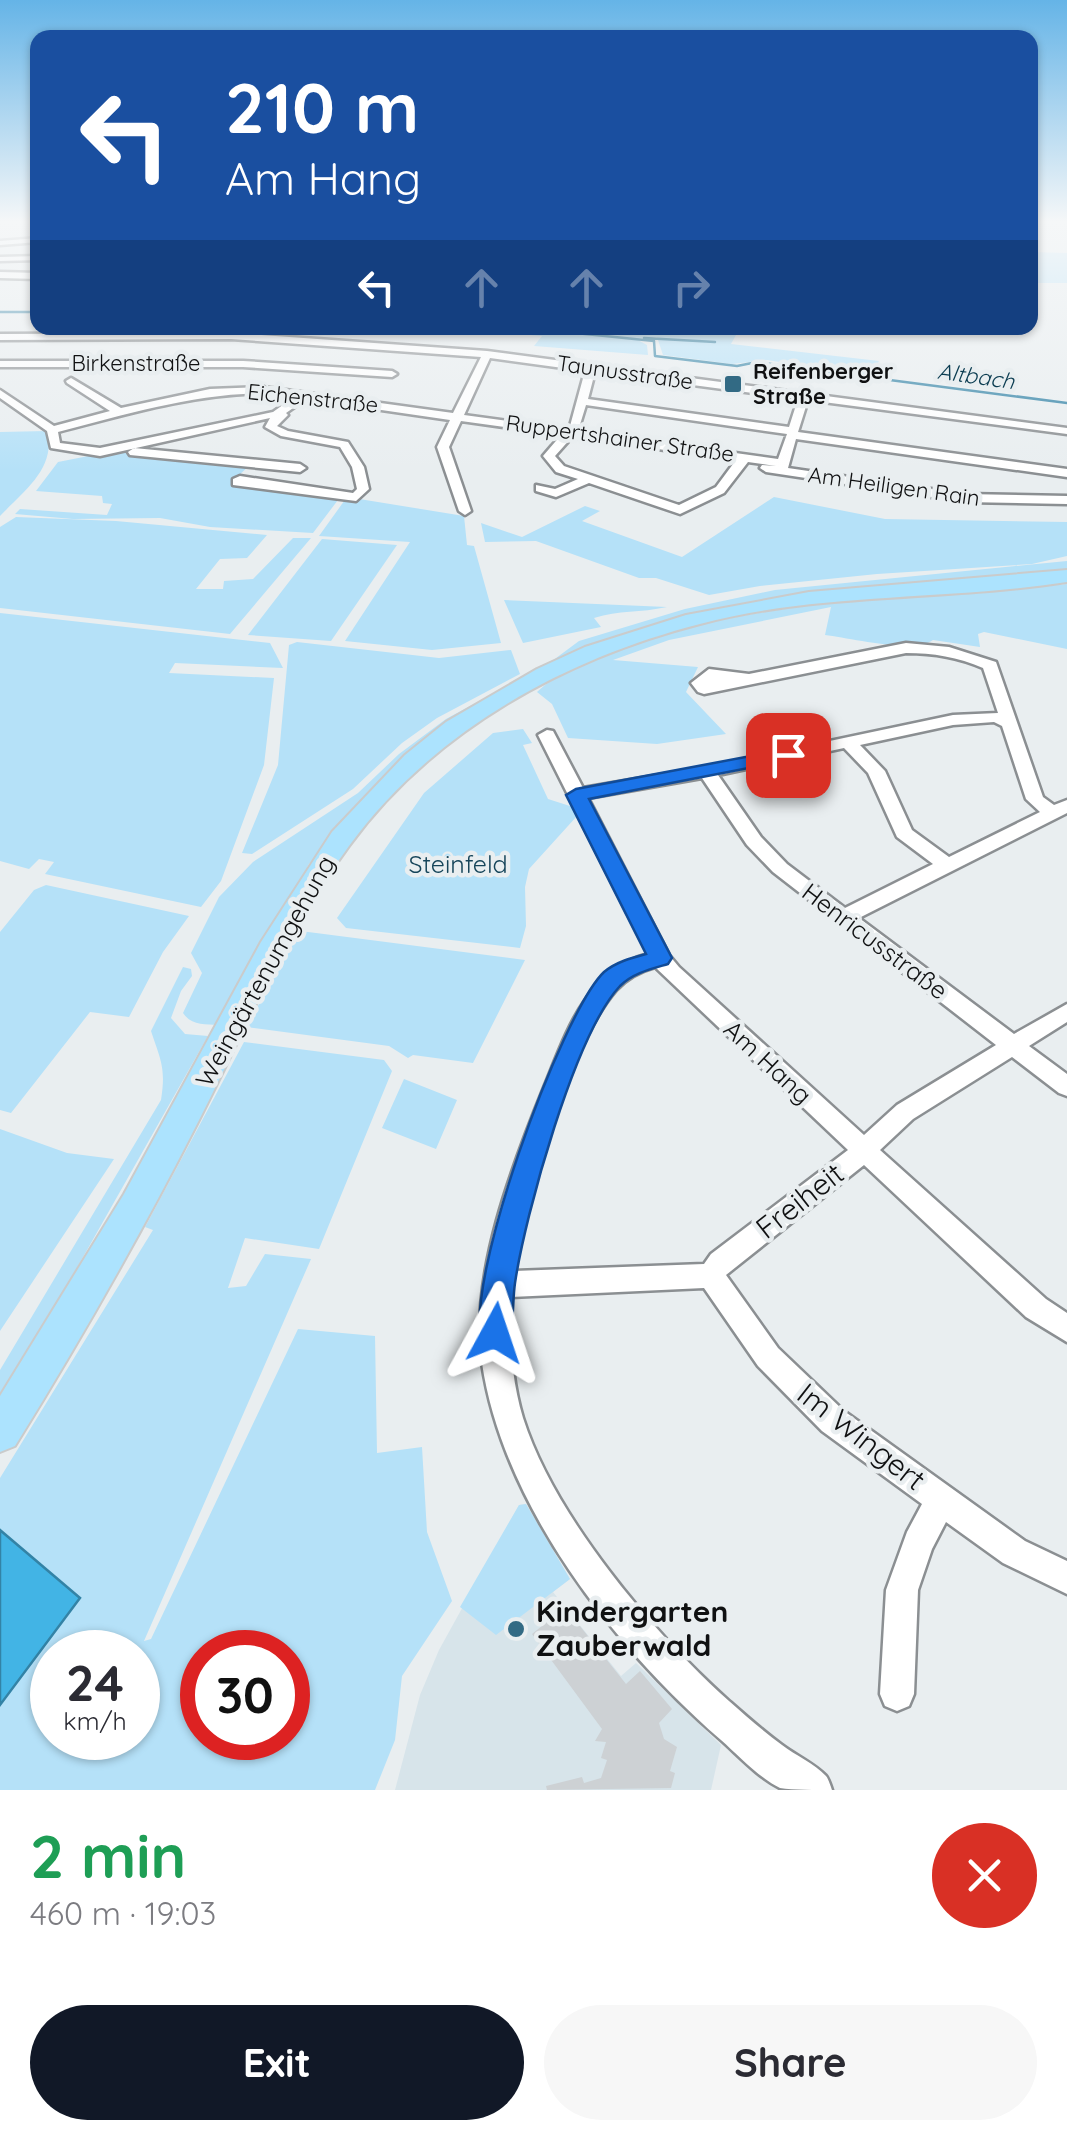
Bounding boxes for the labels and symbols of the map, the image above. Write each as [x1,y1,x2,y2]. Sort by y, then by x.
street label: Birkenstraße [71,349,201,377]
street label: Taunusstraße [555,349,695,395]
place label: Reifenberger Straße [753,357,894,410]
water label: Altbach [936,357,1017,395]
marker: Reifenberger Straße [722,373,744,395]
street label: Eichenstraße [246,377,380,419]
street label: Ruppertshainer Straße [504,408,736,468]
street label: Am Heiligen Rain [806,460,982,512]
pin [746,713,831,798]
park label: Steinfeld [408,848,508,879]
street label: Weingärtenumgehung [188,850,341,1092]
street label: Henricusstraße [796,876,954,1005]
street label: Am Hang [718,1013,819,1110]
street label: Freiheit [748,1154,851,1246]
position arrow [443,1281,547,1385]
street label: Im Wingert [790,1374,933,1498]
place label: Kindergarten Zauberwald [536,1592,728,1664]
marker: Kindergarten Zauberwald [505,1618,527,1640]
speed limit sign: 30 [180,1630,310,1760]

